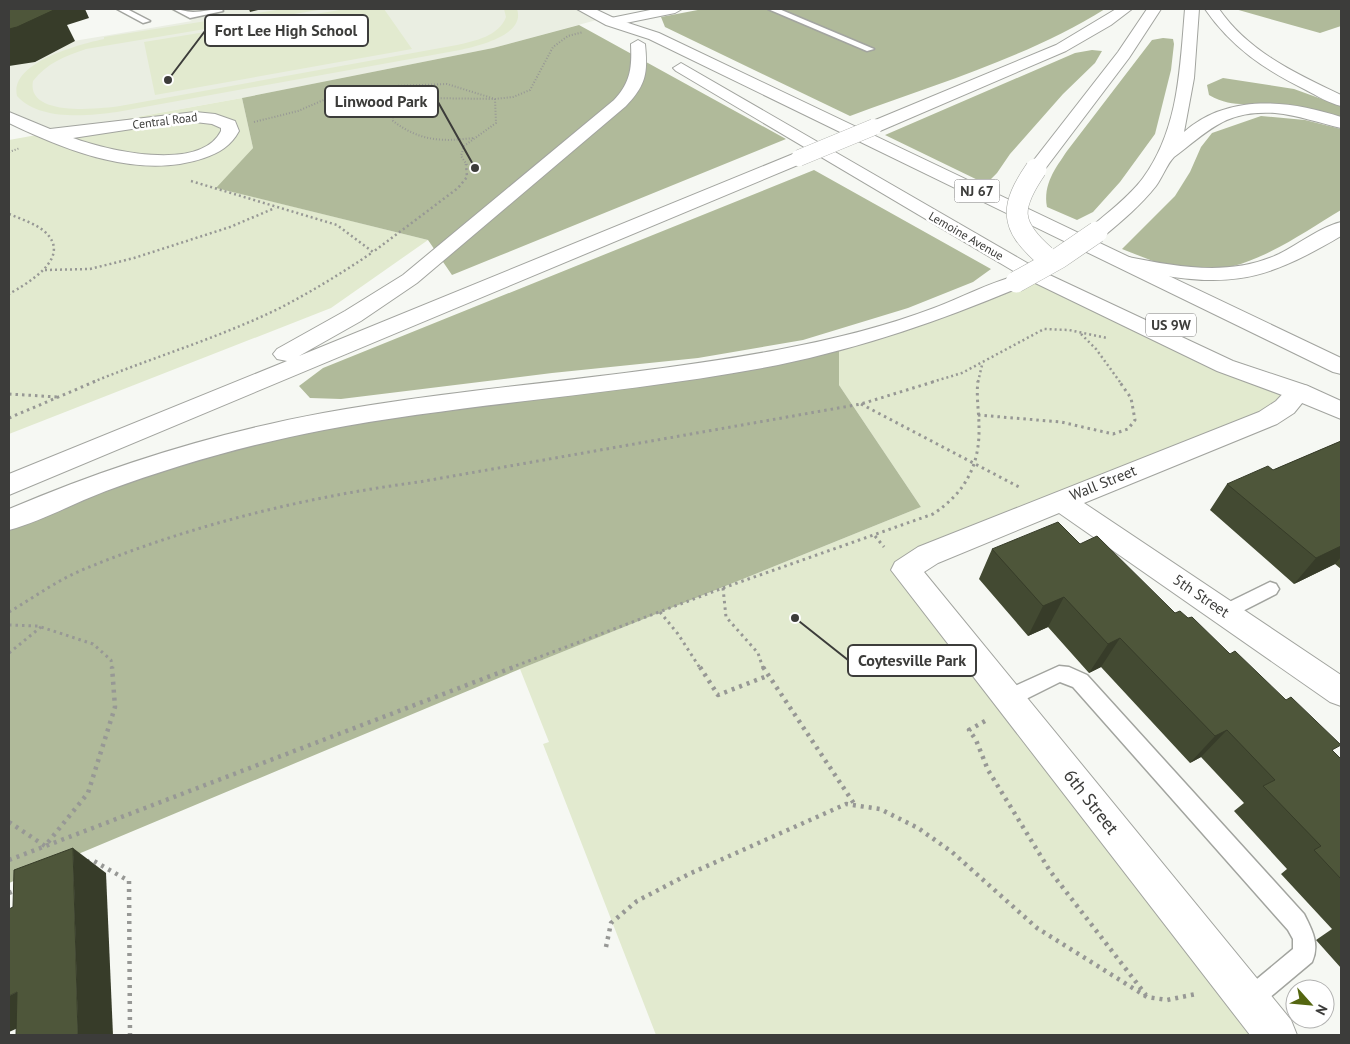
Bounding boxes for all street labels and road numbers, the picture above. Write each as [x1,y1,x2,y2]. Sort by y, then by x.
street label: Central Road [132,109,198,132]
road number: NJ 67 [954,180,1000,202]
street label: Lemoine Avenue [926,208,1006,263]
road number: US 9W [1146,314,1196,336]
street label: Wall Street [1067,461,1139,505]
street label: 5th Street [1170,570,1233,621]
street label: 6th Street [1059,764,1124,839]

